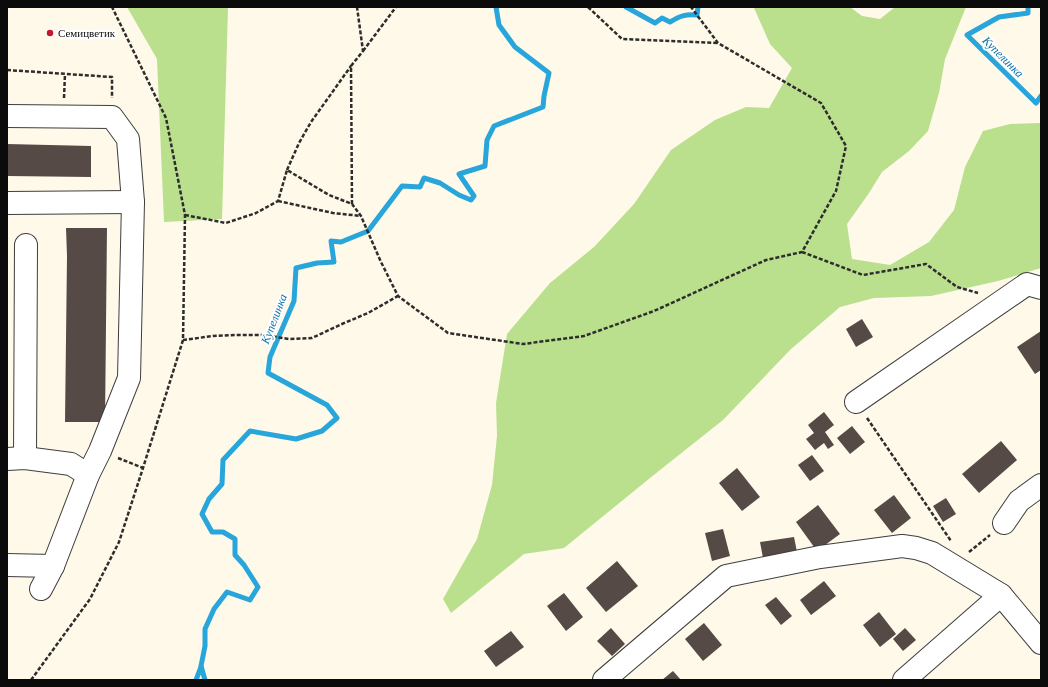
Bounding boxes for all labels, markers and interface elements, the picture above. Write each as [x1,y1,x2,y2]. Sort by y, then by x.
place label: Семицветик [58,27,116,39]
marker: Семицветик [45,28,55,38]
water label: Купелинка [979,33,1026,80]
water label: Купелинка [258,292,290,347]

